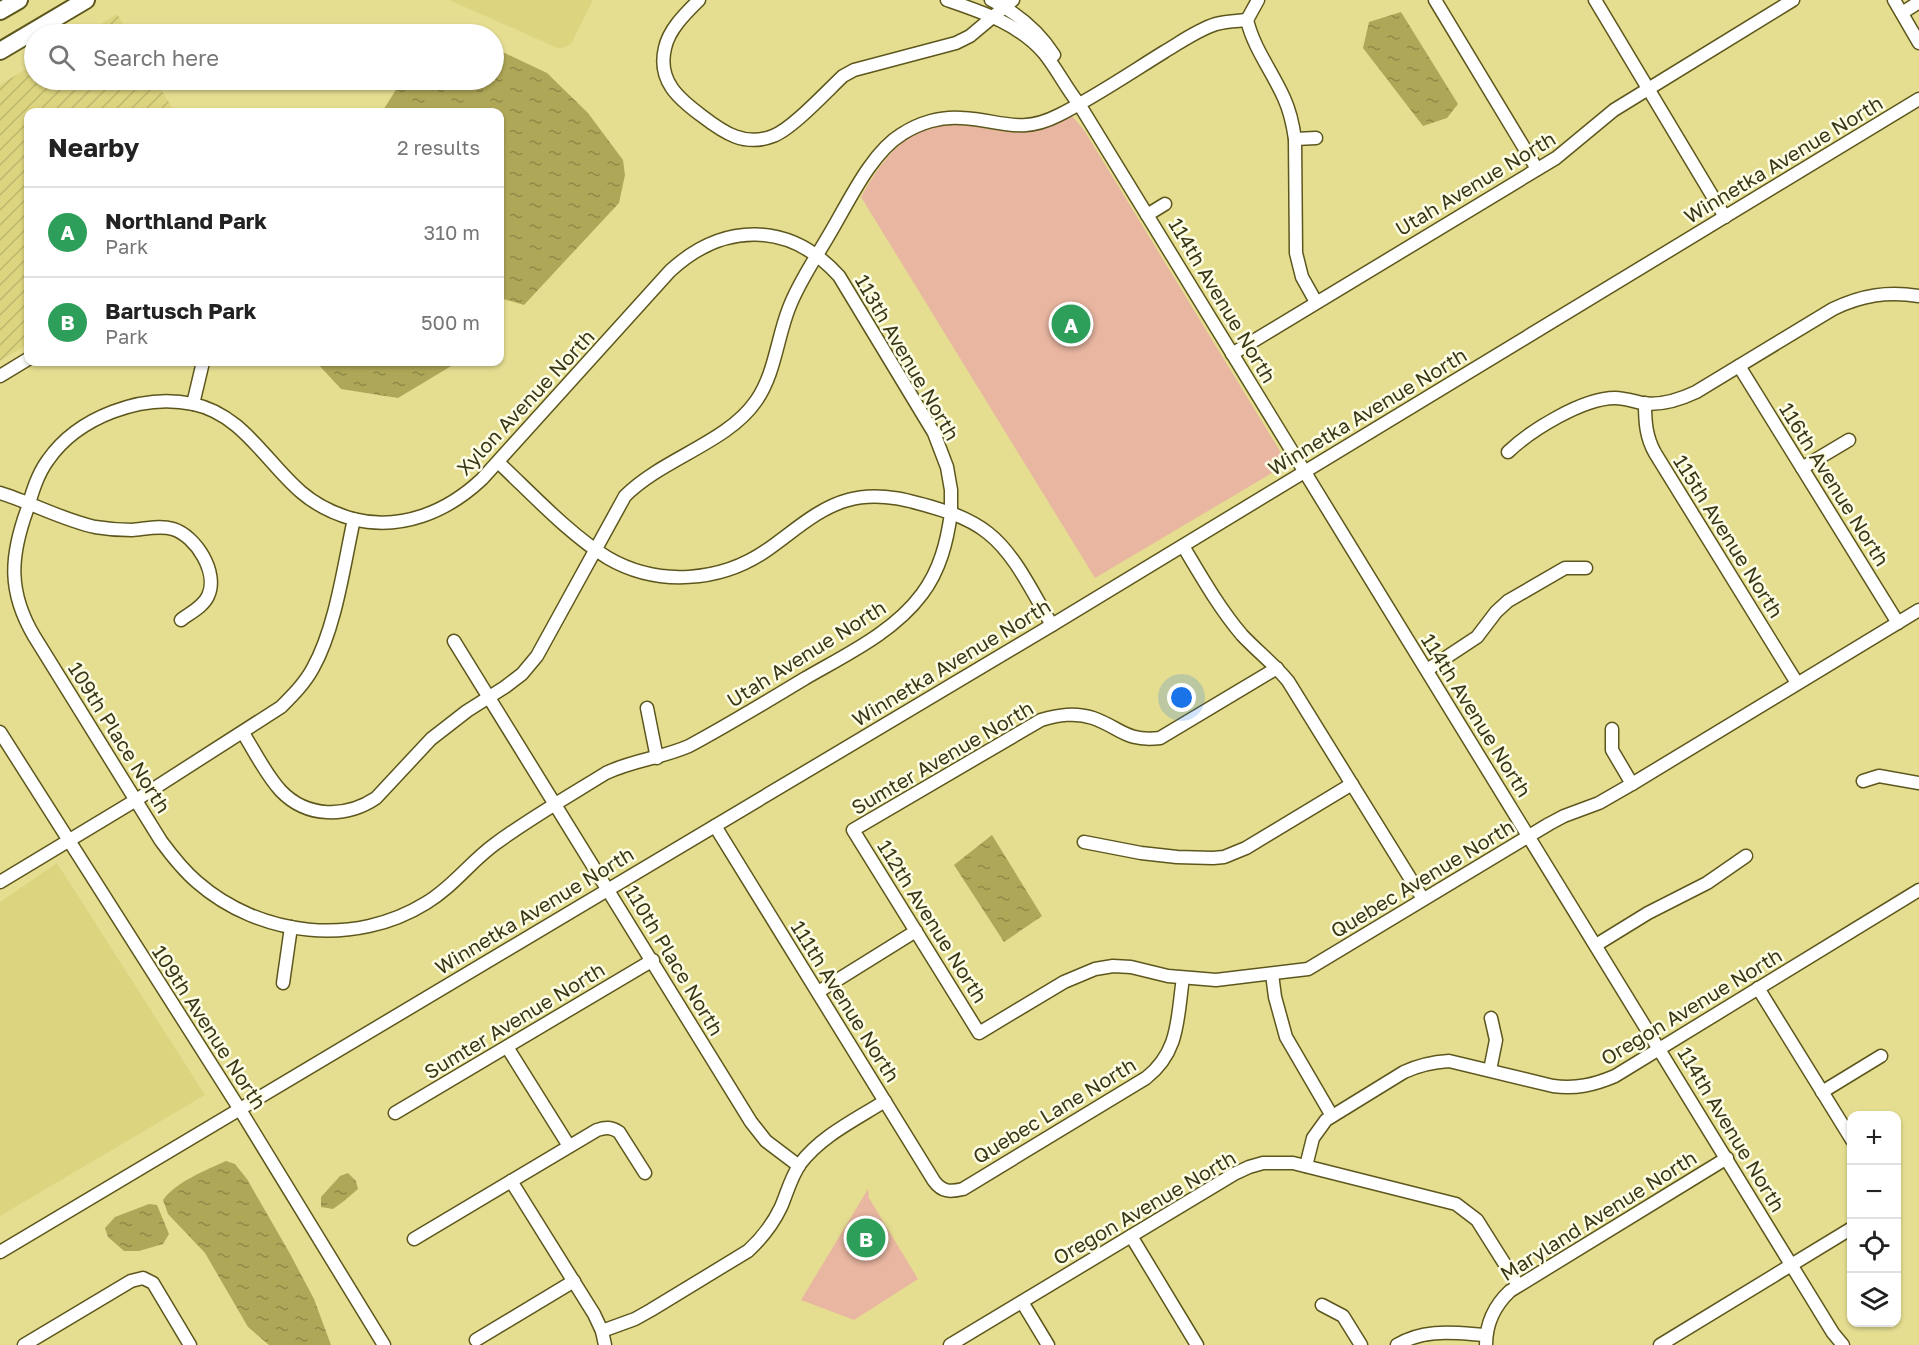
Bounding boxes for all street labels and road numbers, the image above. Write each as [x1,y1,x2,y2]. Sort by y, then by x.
street label: Winnetka Avenue North [1679,90,1887,228]
street label: Utah Avenue North [1391,126,1559,240]
street label: 114th Avenue North [1164,213,1282,387]
street label: 113th Avenue North [851,270,965,444]
street label: Xylon Avenue North [451,324,599,480]
street label: Winnetka Avenue North [1263,342,1471,480]
street label: 116th Avenue North [1775,398,1895,570]
street label: 115th Avenue North [1669,450,1789,622]
street label: Winnetka Avenue North [847,593,1055,731]
street label: Utah Avenue North [722,594,890,712]
street label: 114th Avenue North [1417,629,1537,801]
street label: 109th Place North [64,657,176,817]
street label: Sumter Avenue North [847,695,1037,819]
street label: Quebec Avenue North [1326,814,1518,942]
street label: 112th Avenue North [873,835,993,1007]
street label: Winnetka Avenue North [430,841,638,979]
street label: 110th Place North [621,880,729,1040]
street label: 111th Avenue North [787,916,905,1086]
street label: 109th Avenue North [148,940,272,1114]
street label: Oregon Avenue North [1596,942,1786,1070]
street label: Sumter Avenue North [419,957,609,1083]
street label: 114th Avenue North [1673,1042,1791,1216]
street label: Quebec Lane North [968,1052,1140,1168]
street label: Oregon Avenue North [1048,1145,1240,1269]
street label: Maryland Avenue North [1496,1145,1700,1285]

